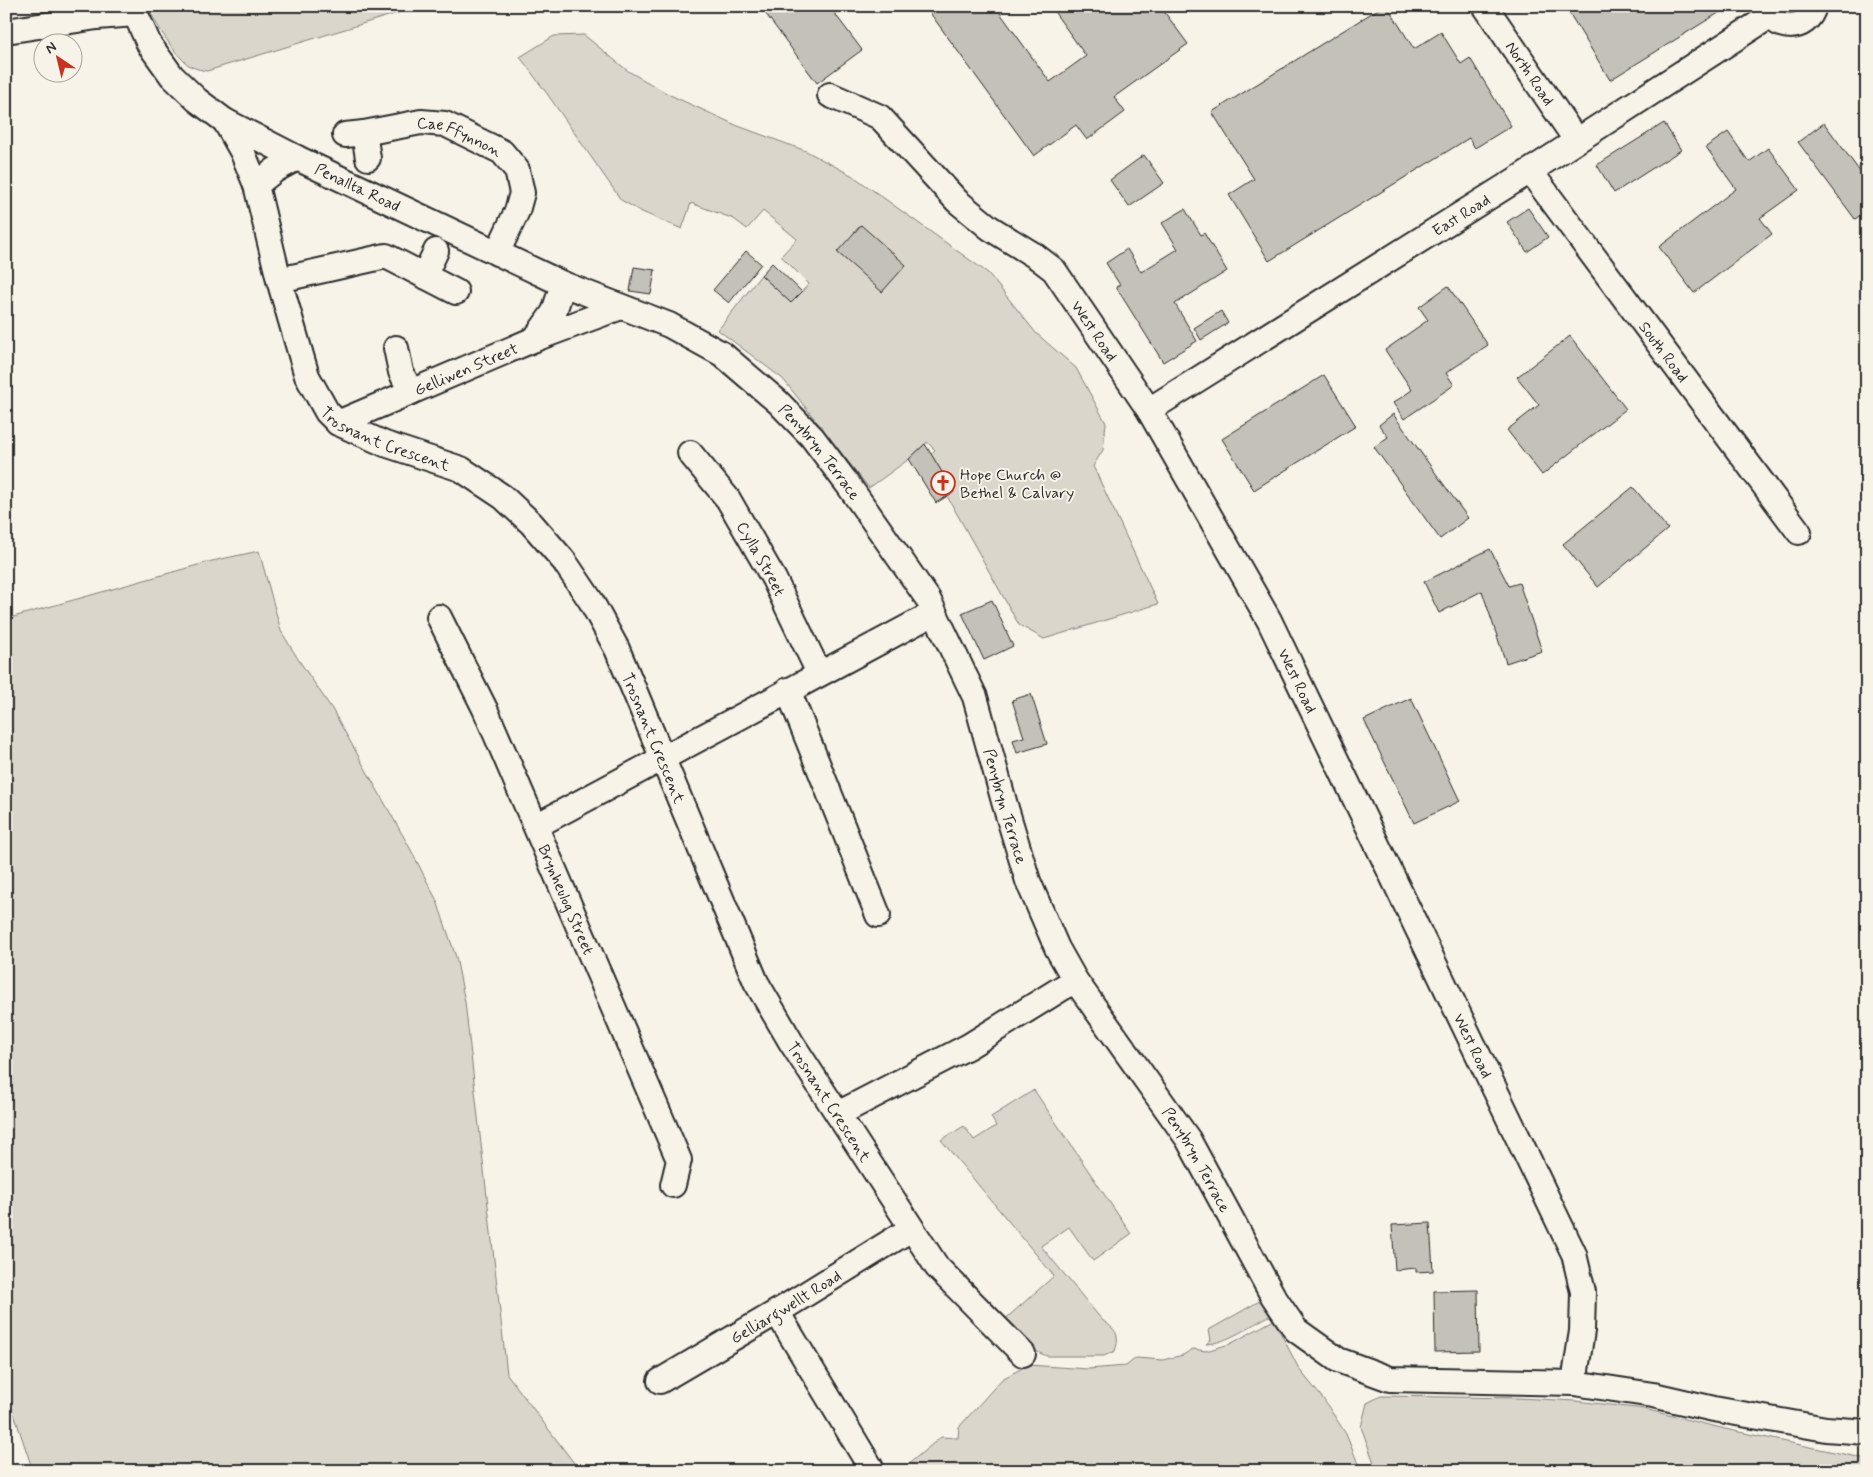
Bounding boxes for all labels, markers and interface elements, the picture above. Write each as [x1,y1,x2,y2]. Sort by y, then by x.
north arrow [32,32,82,82]
text: N [42,38,60,58]
street label: North Road [1500,38,1559,110]
street label: Cae Ffynnon [416,113,505,162]
street label: Penallta Road [311,159,403,217]
street label: East Road [1429,190,1494,242]
street label: West Road [1066,297,1122,366]
street label: South Road [1634,318,1693,387]
street label: Gelliwen Street [411,338,522,401]
street label: Penybryn Terrace [773,400,865,505]
street label: Trosnant Crescent [315,402,453,477]
place label: Hope Church @ Bethel & Calvary [960,465,1074,504]
church icon: Hope Church @ Bethel & Calvary [930,470,956,496]
street label: Cylla Street [731,518,790,600]
street label: West Road [1272,645,1321,717]
street label: Trosnant Crescent [616,670,689,807]
street label: Penybryn Terrace [978,747,1031,867]
street label: Brynheulog Street [533,842,598,958]
street label: West Road [1448,1010,1497,1082]
street label: Trosnant Crescent [782,1038,875,1167]
street label: Penybryn Terrace [1157,1103,1235,1217]
street label: Gelliargwellt Road [727,1266,846,1349]

